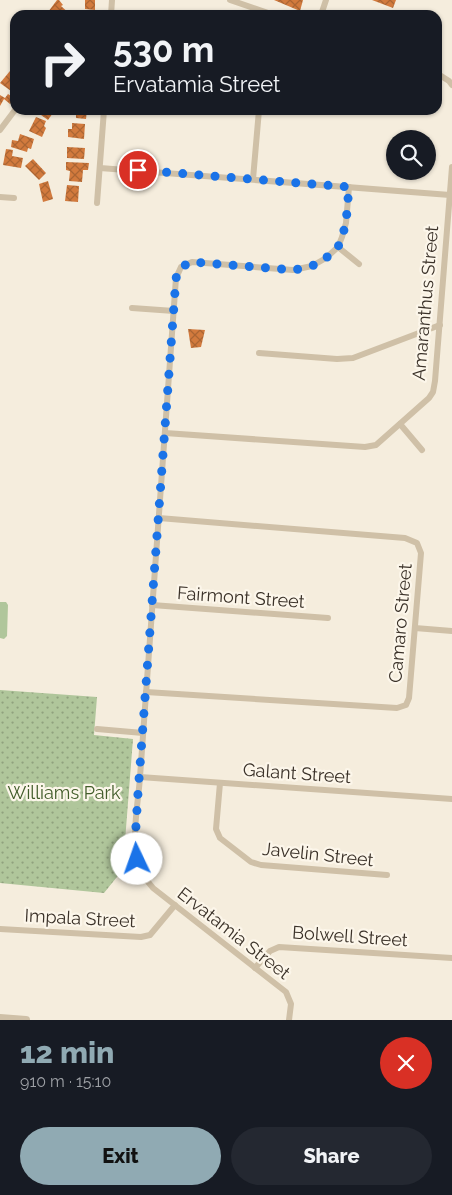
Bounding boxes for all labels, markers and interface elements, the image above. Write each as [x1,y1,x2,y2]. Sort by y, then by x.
text: 530 m [113,29,214,70]
icon: right [30,30,95,95]
text: Ervatamia Street [113,71,280,97]
map controls [386,130,436,180]
button: search [386,130,436,180]
pin [117,149,159,191]
icon: arrive [124,156,152,184]
street label: Amaranthus Street [408,225,442,381]
street label: Camaro Street [384,562,416,684]
street label: Fairmont Street [177,582,305,612]
street label: Galant Street [242,759,352,787]
park label: Williams Park [8,782,121,803]
position arrow [110,832,162,884]
street label: Javelin Street [261,838,375,870]
street label: Ervatamia Street [174,883,294,983]
street label: Impala Street [24,905,136,931]
street label: Bolwell Street [291,921,409,951]
text: 12 min [20,1035,114,1070]
button: close [380,1037,432,1089]
text: 910 m · 15:10 [20,1072,111,1091]
button: Exit [20,1127,221,1185]
button: Share [231,1127,432,1185]

